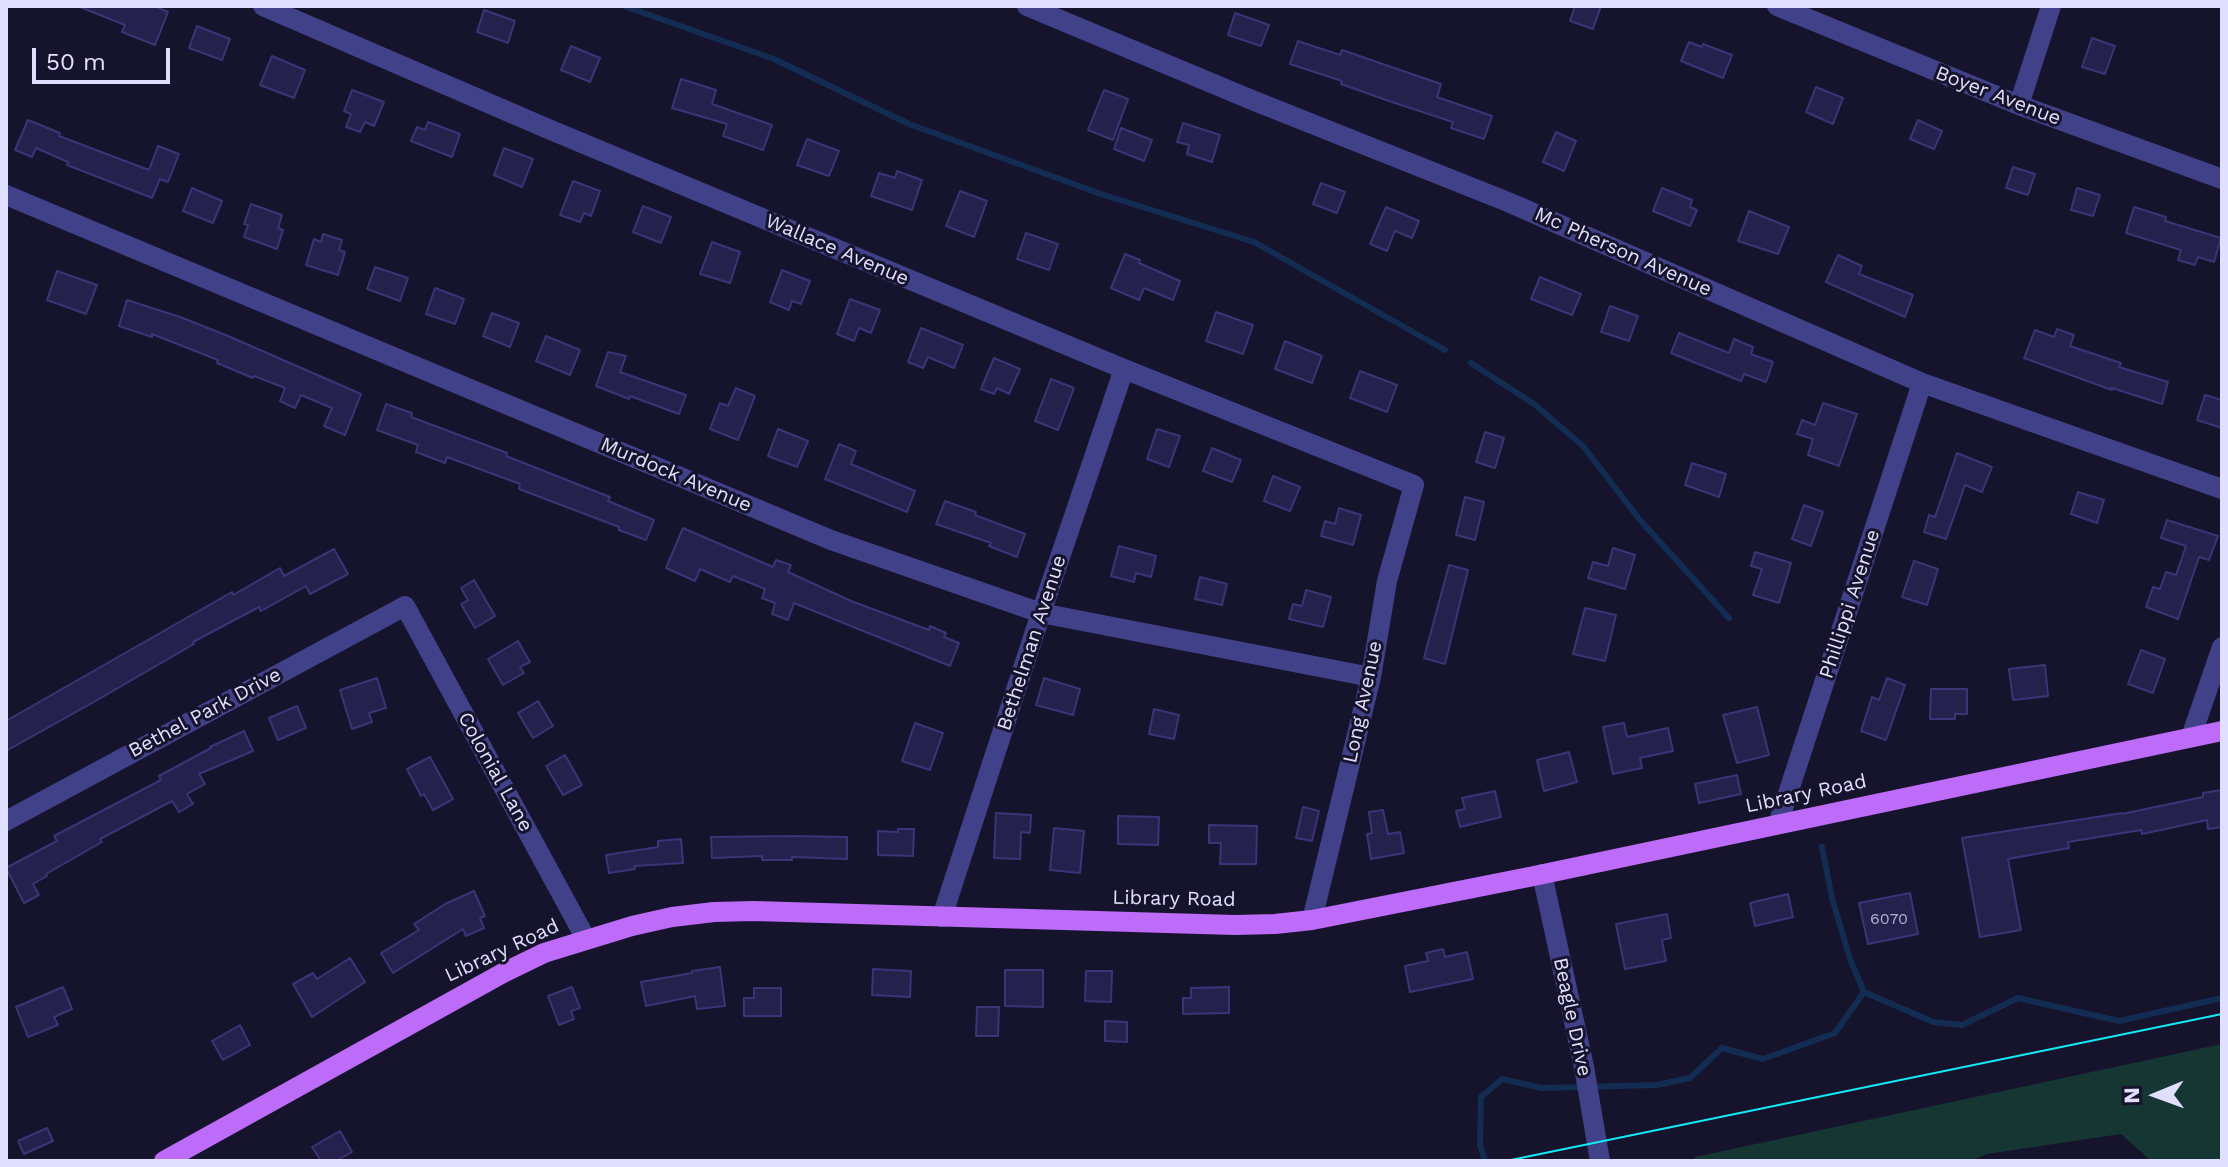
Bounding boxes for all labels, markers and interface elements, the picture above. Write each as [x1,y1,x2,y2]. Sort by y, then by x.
scale bar [36,32,174,82]
text: 50 m [46,48,106,76]
street label: Boyer Avenue [1932,61,2064,131]
street label: Mc Pherson Avenue [1531,202,1715,302]
street label: Wallace Avenue [762,209,912,291]
street label: Murdock Avenue [597,432,755,518]
street label: Phillippi Avenue [1815,526,1885,682]
street label: Bethelman Avenue [992,552,1072,734]
street label: Long Avenue [1338,639,1388,765]
street label: Bethel Park Drive [125,663,285,763]
street label: Colonial Lane [452,708,538,836]
street label: Library Road [1743,769,1869,819]
street label: Library Road [1112,886,1236,912]
house number: 6070 [1870,909,1908,929]
street label: Library Road [441,914,563,988]
street label: Beagle Drive [1548,955,1596,1079]
north arrow [2116,1055,2196,1135]
text: N [2119,1087,2144,1104]

